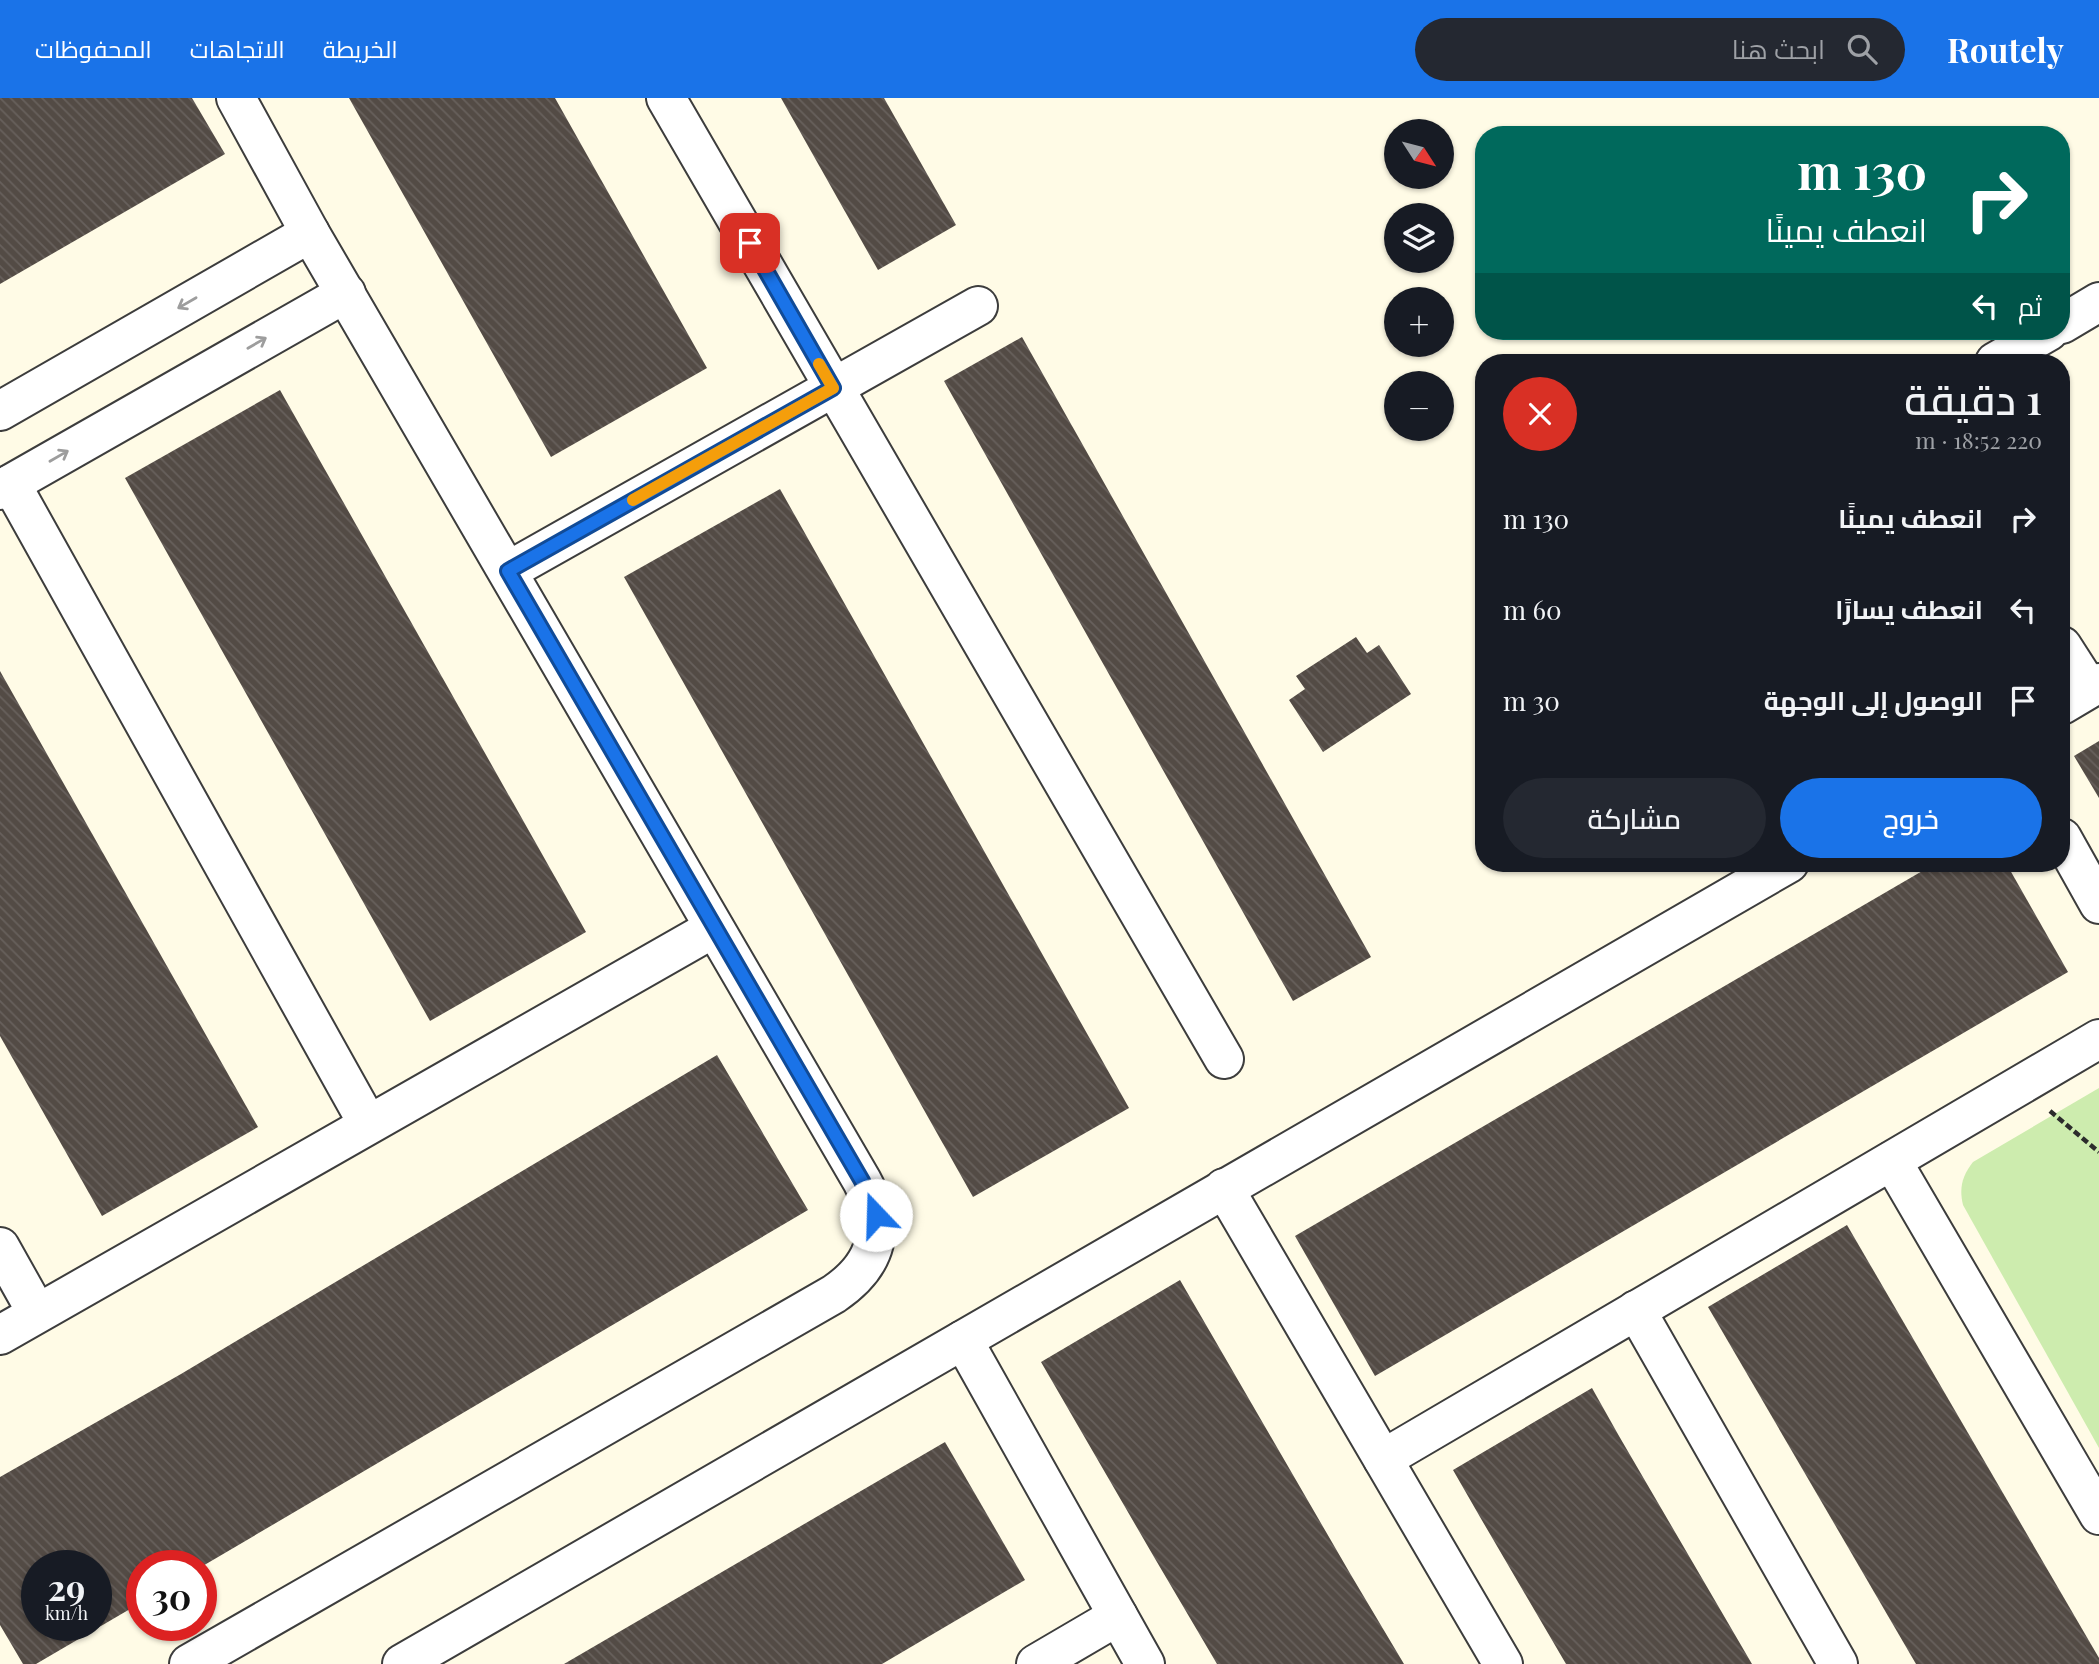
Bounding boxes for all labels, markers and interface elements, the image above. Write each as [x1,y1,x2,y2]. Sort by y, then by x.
search box [1415,18,1905,81]
text: Routely [1947,27,2064,71]
icon: search [1843,30,1881,68]
text: ابحث هنا [1732,31,1825,66]
text: المحفوظات [35,32,152,64]
text: الاتجاهات [190,32,285,64]
text: الخريطة [323,32,398,64]
north arrow [1384,119,1454,189]
map controls [1384,119,1454,441]
text: 130 m [1797,137,1927,202]
icon: right [1951,154,2042,245]
button: layers [1384,203,1454,273]
text: انعطف يمينًا [1765,207,1927,250]
pin [720,213,780,273]
icon: arrive [731,224,769,262]
button: + [1384,287,1454,357]
icon: left [1966,287,2004,325]
text: ثم [2018,288,2042,323]
one-way arrow [178,296,198,310]
one-way arrow [246,336,267,349]
text: 1 دقيقة [1904,370,2042,426]
button: − [1384,371,1454,441]
button: close [1503,377,1577,451]
text: 220 m · 18:52 [1915,424,2042,455]
one-way arrow [49,449,69,463]
text: انعطف يمينًا [1838,500,1983,535]
icon: right [2004,500,2042,538]
text: 130 m [1503,501,1569,536]
text: انعطف يسارًا [1835,591,1983,626]
icon: left [2004,591,2042,629]
text: 60 m [1503,592,1562,627]
text: الوصول إلى الوجهة [1764,682,1983,717]
icon: arrive [2004,682,2042,720]
text: 30 m [1503,683,1560,718]
button: مشاركة [1503,778,1766,858]
button: خروج [1780,778,2042,858]
position arrow [839,1178,913,1252]
speed limit sign: 30 [126,1550,217,1641]
text: 29 [48,1563,85,1610]
text: km/h [45,1601,88,1625]

